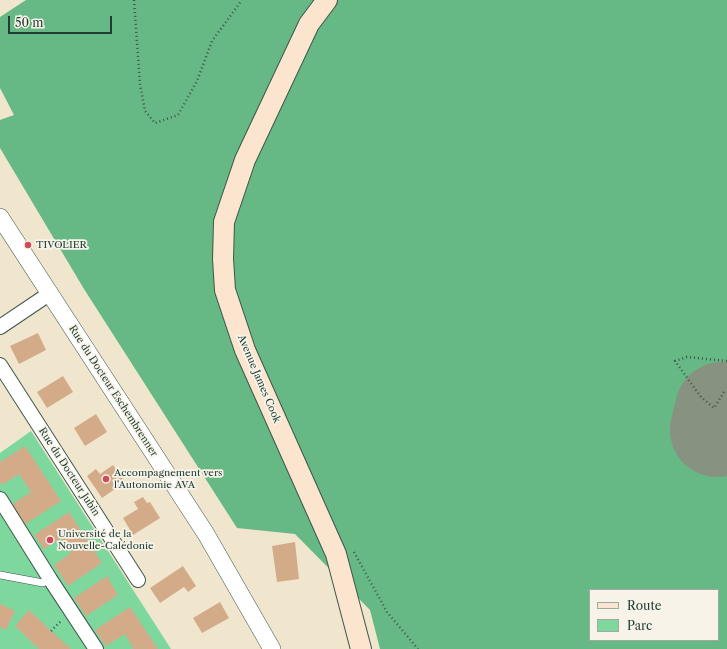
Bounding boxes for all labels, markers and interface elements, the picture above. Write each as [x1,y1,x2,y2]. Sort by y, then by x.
scale bar [10,8,114,34]
text: 50 m [15,15,44,30]
place label: TIVOLIER [36,239,87,251]
marker: TIVOLIER [23,240,33,250]
street label: Rue du Docteur Eschembrenner [66,323,160,459]
street label: Avenue James Cook [235,333,283,425]
street label: Rue du Docteur Jubin [36,425,102,519]
place label: Accompagnement vers l'Autonomie AVA [114,467,222,490]
marker: Accompagnement vers l'Autonomie AVA [101,474,111,484]
place label: Université de la Nouvelle-Calédonie [58,528,154,552]
marker: Université de la Nouvelle-Calédonie [45,535,55,545]
legend [589,589,719,641]
text: Route [627,598,661,613]
text: Parc [627,618,652,633]

